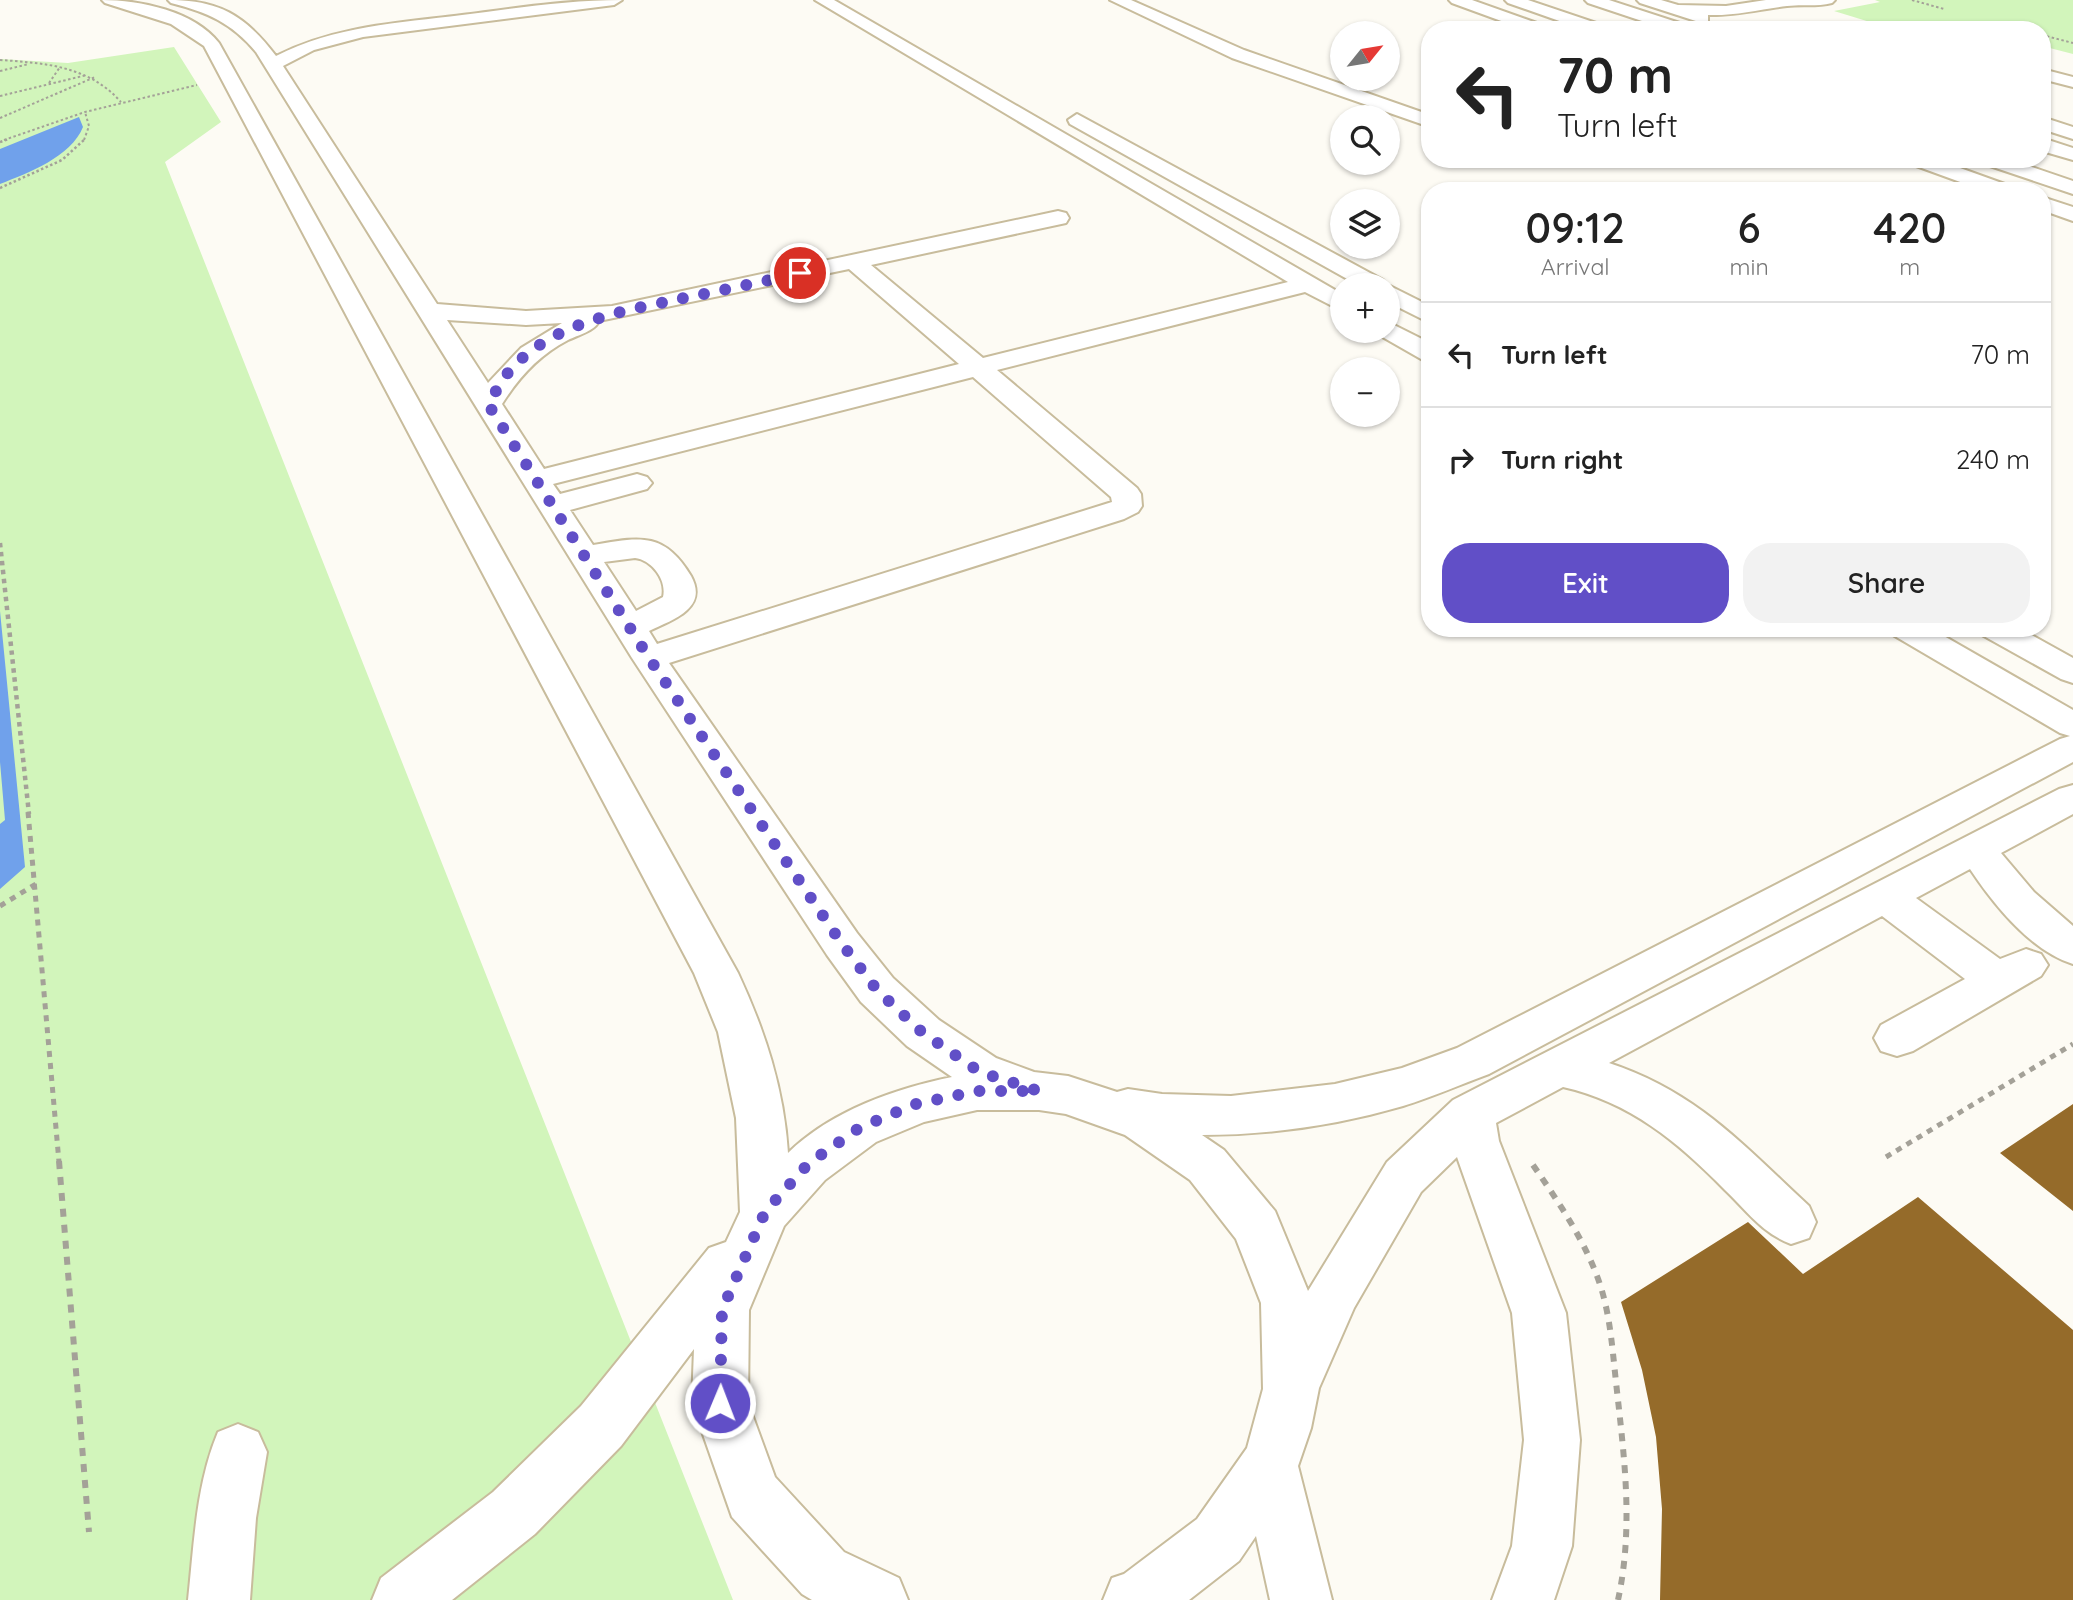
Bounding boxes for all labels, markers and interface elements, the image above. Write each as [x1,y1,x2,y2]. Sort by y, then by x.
north arrow [1330,21,1400,91]
map controls [1330,21,1400,427]
text: 70 m [1557,44,1673,105]
icon: left [1442,49,1533,140]
button: search [1330,105,1400,175]
text: Turn left [1557,105,1678,145]
button: layers [1330,189,1400,259]
text: 09:12 [1526,201,1625,254]
text: 6 [1738,201,1761,254]
text: 420 [1873,201,1946,254]
pin [770,243,830,303]
text: Arrival [1541,252,1610,281]
text: min [1729,252,1769,281]
text: m [1899,252,1920,281]
icon: arrive [781,254,819,292]
button: + [1330,273,1400,343]
icon: left [1442,336,1480,374]
text: Turn left [1501,338,1608,371]
text: 70 m [1970,338,2030,371]
button: − [1330,357,1400,427]
icon: right [1442,441,1480,479]
text: Turn right [1501,443,1623,476]
text: 240 m [1956,443,2030,476]
button: Exit [1442,543,1729,623]
button: Share [1743,543,2030,623]
position arrow [683,1366,757,1440]

